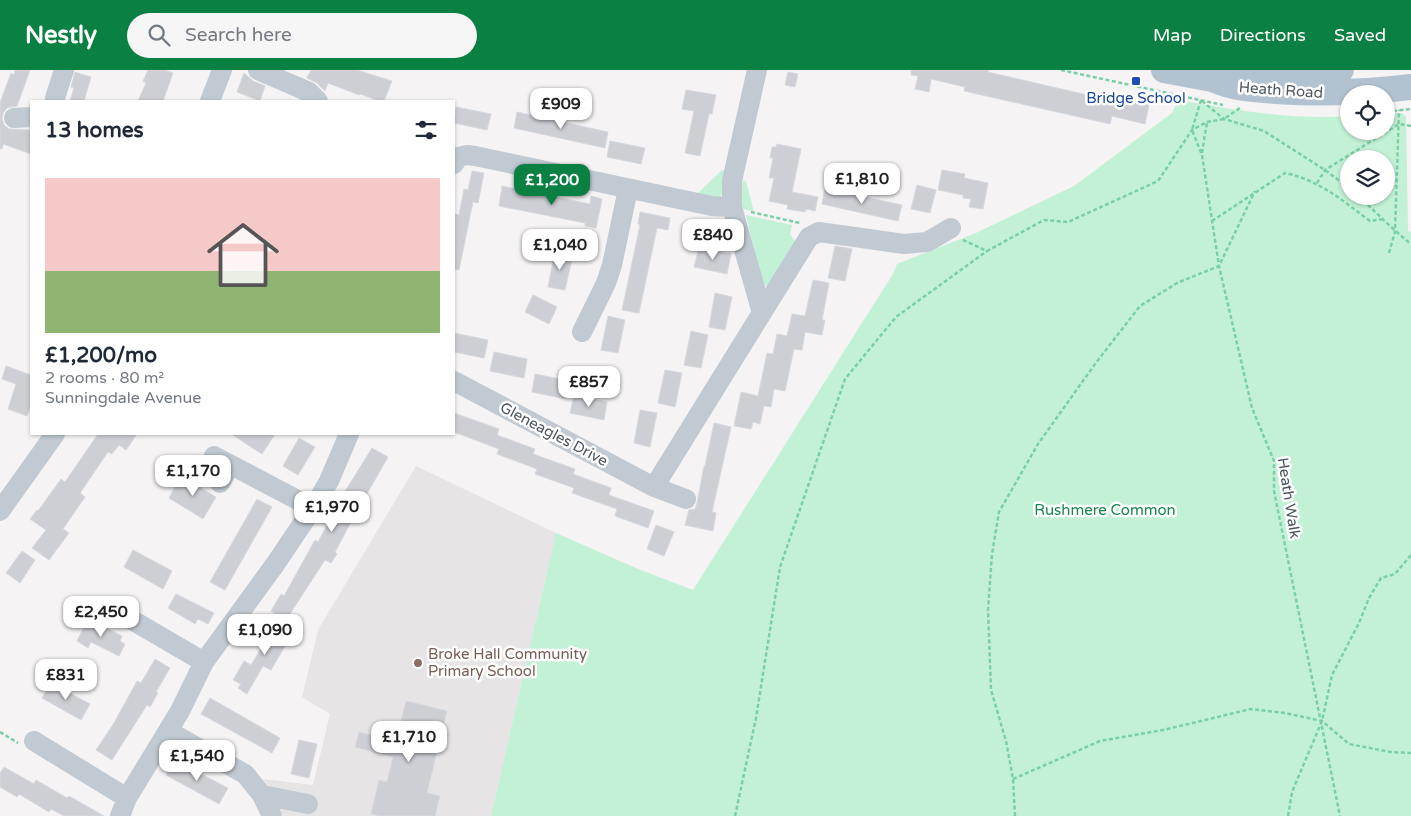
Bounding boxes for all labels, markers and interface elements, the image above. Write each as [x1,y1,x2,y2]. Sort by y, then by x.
search box [127,13,477,58]
text: Nestly [25,21,97,50]
icon: search [145,21,173,49]
text: Search here [185,24,292,46]
text: Map [1153,24,1192,46]
text: Directions [1220,24,1306,46]
text: Saved [1334,24,1386,46]
marker: Bridge School [1130,75,1142,87]
street label: Heath Road [1238,78,1324,102]
map controls [1340,85,1395,205]
button: locate [1340,85,1395,140]
pin: £909 [531,88,591,130]
place label: Bridge School [1086,89,1186,107]
text: £909 [541,94,581,114]
icon: filters [412,116,440,144]
text: 13 homes [45,118,144,143]
button: layers [1340,150,1395,205]
pin: £1,810 [821,162,903,205]
pin: £1,200 [511,164,593,206]
text: £1,810 [835,169,889,189]
text: £1,200 [525,170,579,190]
icon: home [198,210,288,300]
pin: £840 [683,218,743,261]
text: £840 [693,225,733,245]
pin: £1,040 [519,228,601,271]
text: £1,040 [533,235,587,255]
text: £1,200/mo [45,343,157,368]
pin: £857 [559,366,619,408]
text: 2 rooms · 80 m² [45,368,164,388]
text: £857 [569,372,609,392]
text: Sunningdale Avenue [45,388,201,408]
street label: Gleneagles Drive [497,398,611,470]
pin: £1,170 [152,454,234,497]
street label: Heath Walk [1274,456,1304,540]
text: £1,170 [166,461,220,481]
pin: £1,970 [291,490,373,533]
text: £1,970 [305,497,359,517]
park label: Rushmere Common [1034,501,1176,519]
pin: £2,450 [60,596,142,638]
text: £2,450 [74,602,128,622]
pin: £1,090 [224,614,306,656]
text: £1,090 [238,620,292,640]
place label: Broke Hall Community Primary School [428,645,587,680]
marker: Broke Hall Community Primary School [412,657,424,669]
pin: £831 [36,658,96,701]
text: £831 [46,665,86,685]
pin: £1,710 [368,720,450,763]
text: £1,710 [382,727,436,747]
pin: £1,540 [156,740,238,782]
text: £1,540 [170,746,224,766]

